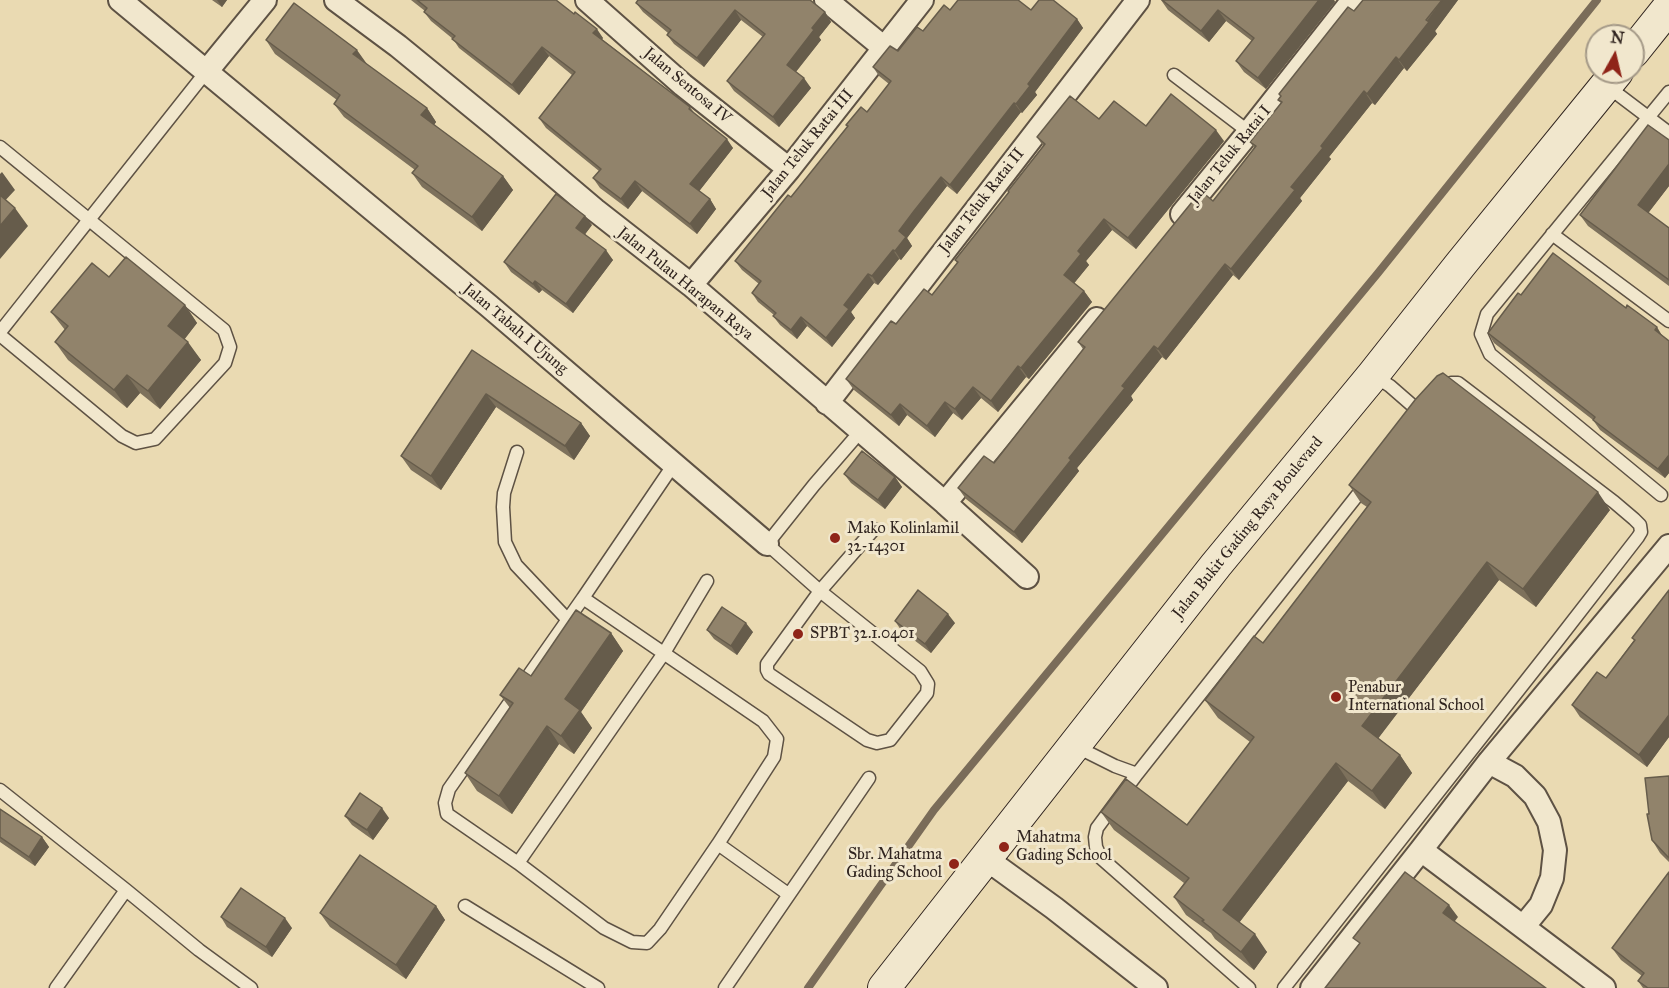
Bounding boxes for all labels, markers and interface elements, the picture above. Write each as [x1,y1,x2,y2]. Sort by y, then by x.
north arrow [1585,24,1645,84]
text: N [1609,27,1625,48]
street label: Jalan Sentosa IV [639,44,735,128]
street label: Jalan Teluk Ratai III [758,86,858,202]
street label: Jalan Teluk Ratai I [1184,102,1276,208]
street label: Jalan Teluk Ratai II [935,145,1029,257]
street label: Jalan Pulau Harapan Raya [613,223,757,345]
street label: Jalan Tabah I Ujung [459,280,571,378]
street label: Jalan Bukit Gading Raya Boulevard [1169,433,1327,623]
place label: Mako Kolinlamil 32-14301 [847,519,959,557]
marker: Mako Kolinlamil 32-14301 [828,531,842,545]
place label: SPBT 32.1.0401 [810,624,915,644]
marker: SPBT 32.1.0401 [791,627,805,641]
place label: Penabur International School [1348,678,1484,716]
marker: Penabur International School [1329,690,1343,704]
place label: Mahatma Gading School [1016,828,1112,866]
marker: Mahatma Gading School [997,840,1011,854]
place label: Sbr. Mahatma Gading School [846,845,942,883]
marker: Sbr. Mahatma Gading School [947,857,961,871]

